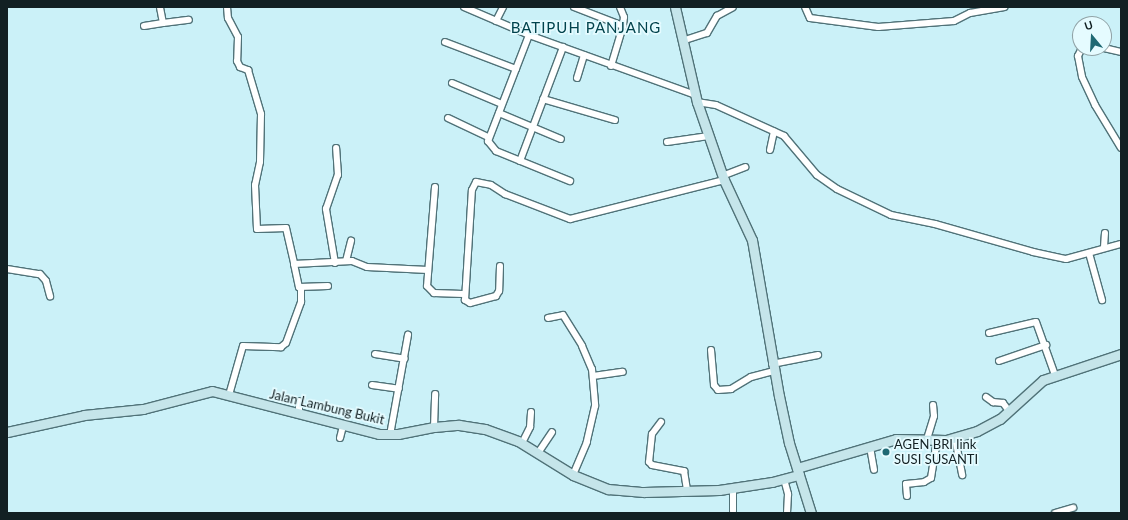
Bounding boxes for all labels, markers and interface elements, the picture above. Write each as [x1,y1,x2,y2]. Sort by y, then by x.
north arrow [1072,16,1112,56]
text: U [1083,18,1094,33]
district label: BATIPUH PANJANG [511,19,661,37]
street label: Jalan Lambung Bukit [268,386,386,428]
place label: AGEN BRI link SUSI SUSANTI [894,437,978,468]
marker: AGEN BRI link SUSI SUSANTI [881,447,891,457]

